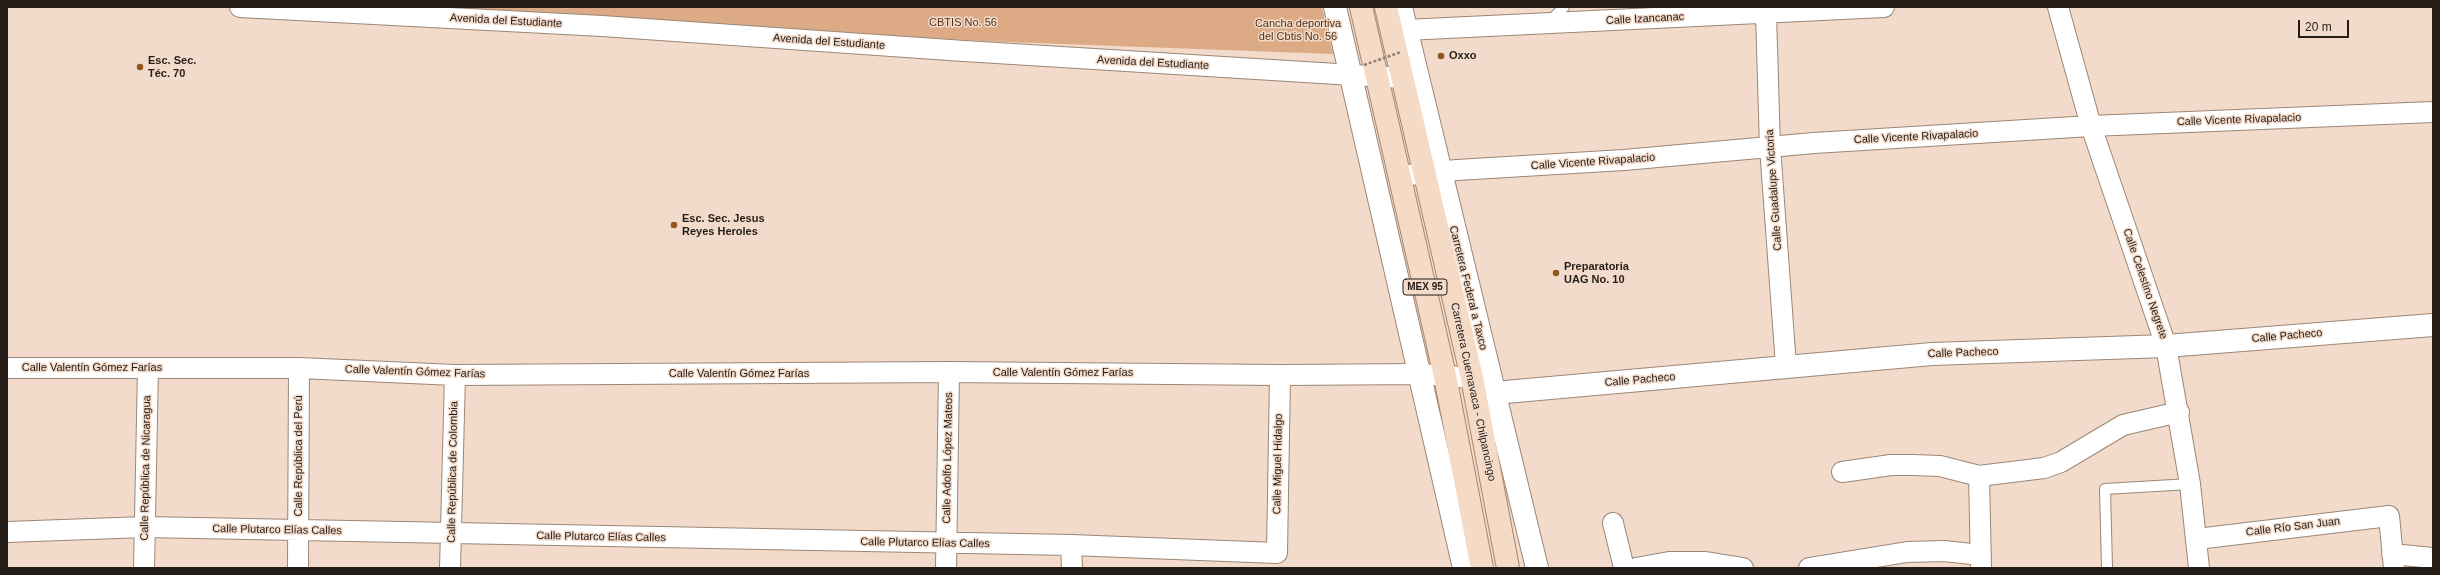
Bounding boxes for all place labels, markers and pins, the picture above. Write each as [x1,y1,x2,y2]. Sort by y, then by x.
place label: Oxxo [1449,49,1477,63]
marker: Oxxo [1436,51,1446,61]
place label: Esc. Sec. Téc. 70 [148,54,196,80]
marker: Esc. Sec. Téc. 70 [135,62,145,72]
place label: Esc. Sec. Jesus Reyes Heroles [682,212,765,238]
marker: Esc. Sec. Jesus Reyes Heroles [669,220,679,230]
place label: Preparatoria UAG No. 10 [1564,260,1629,286]
marker: Preparatoria UAG No. 10 [1551,268,1561,278]

